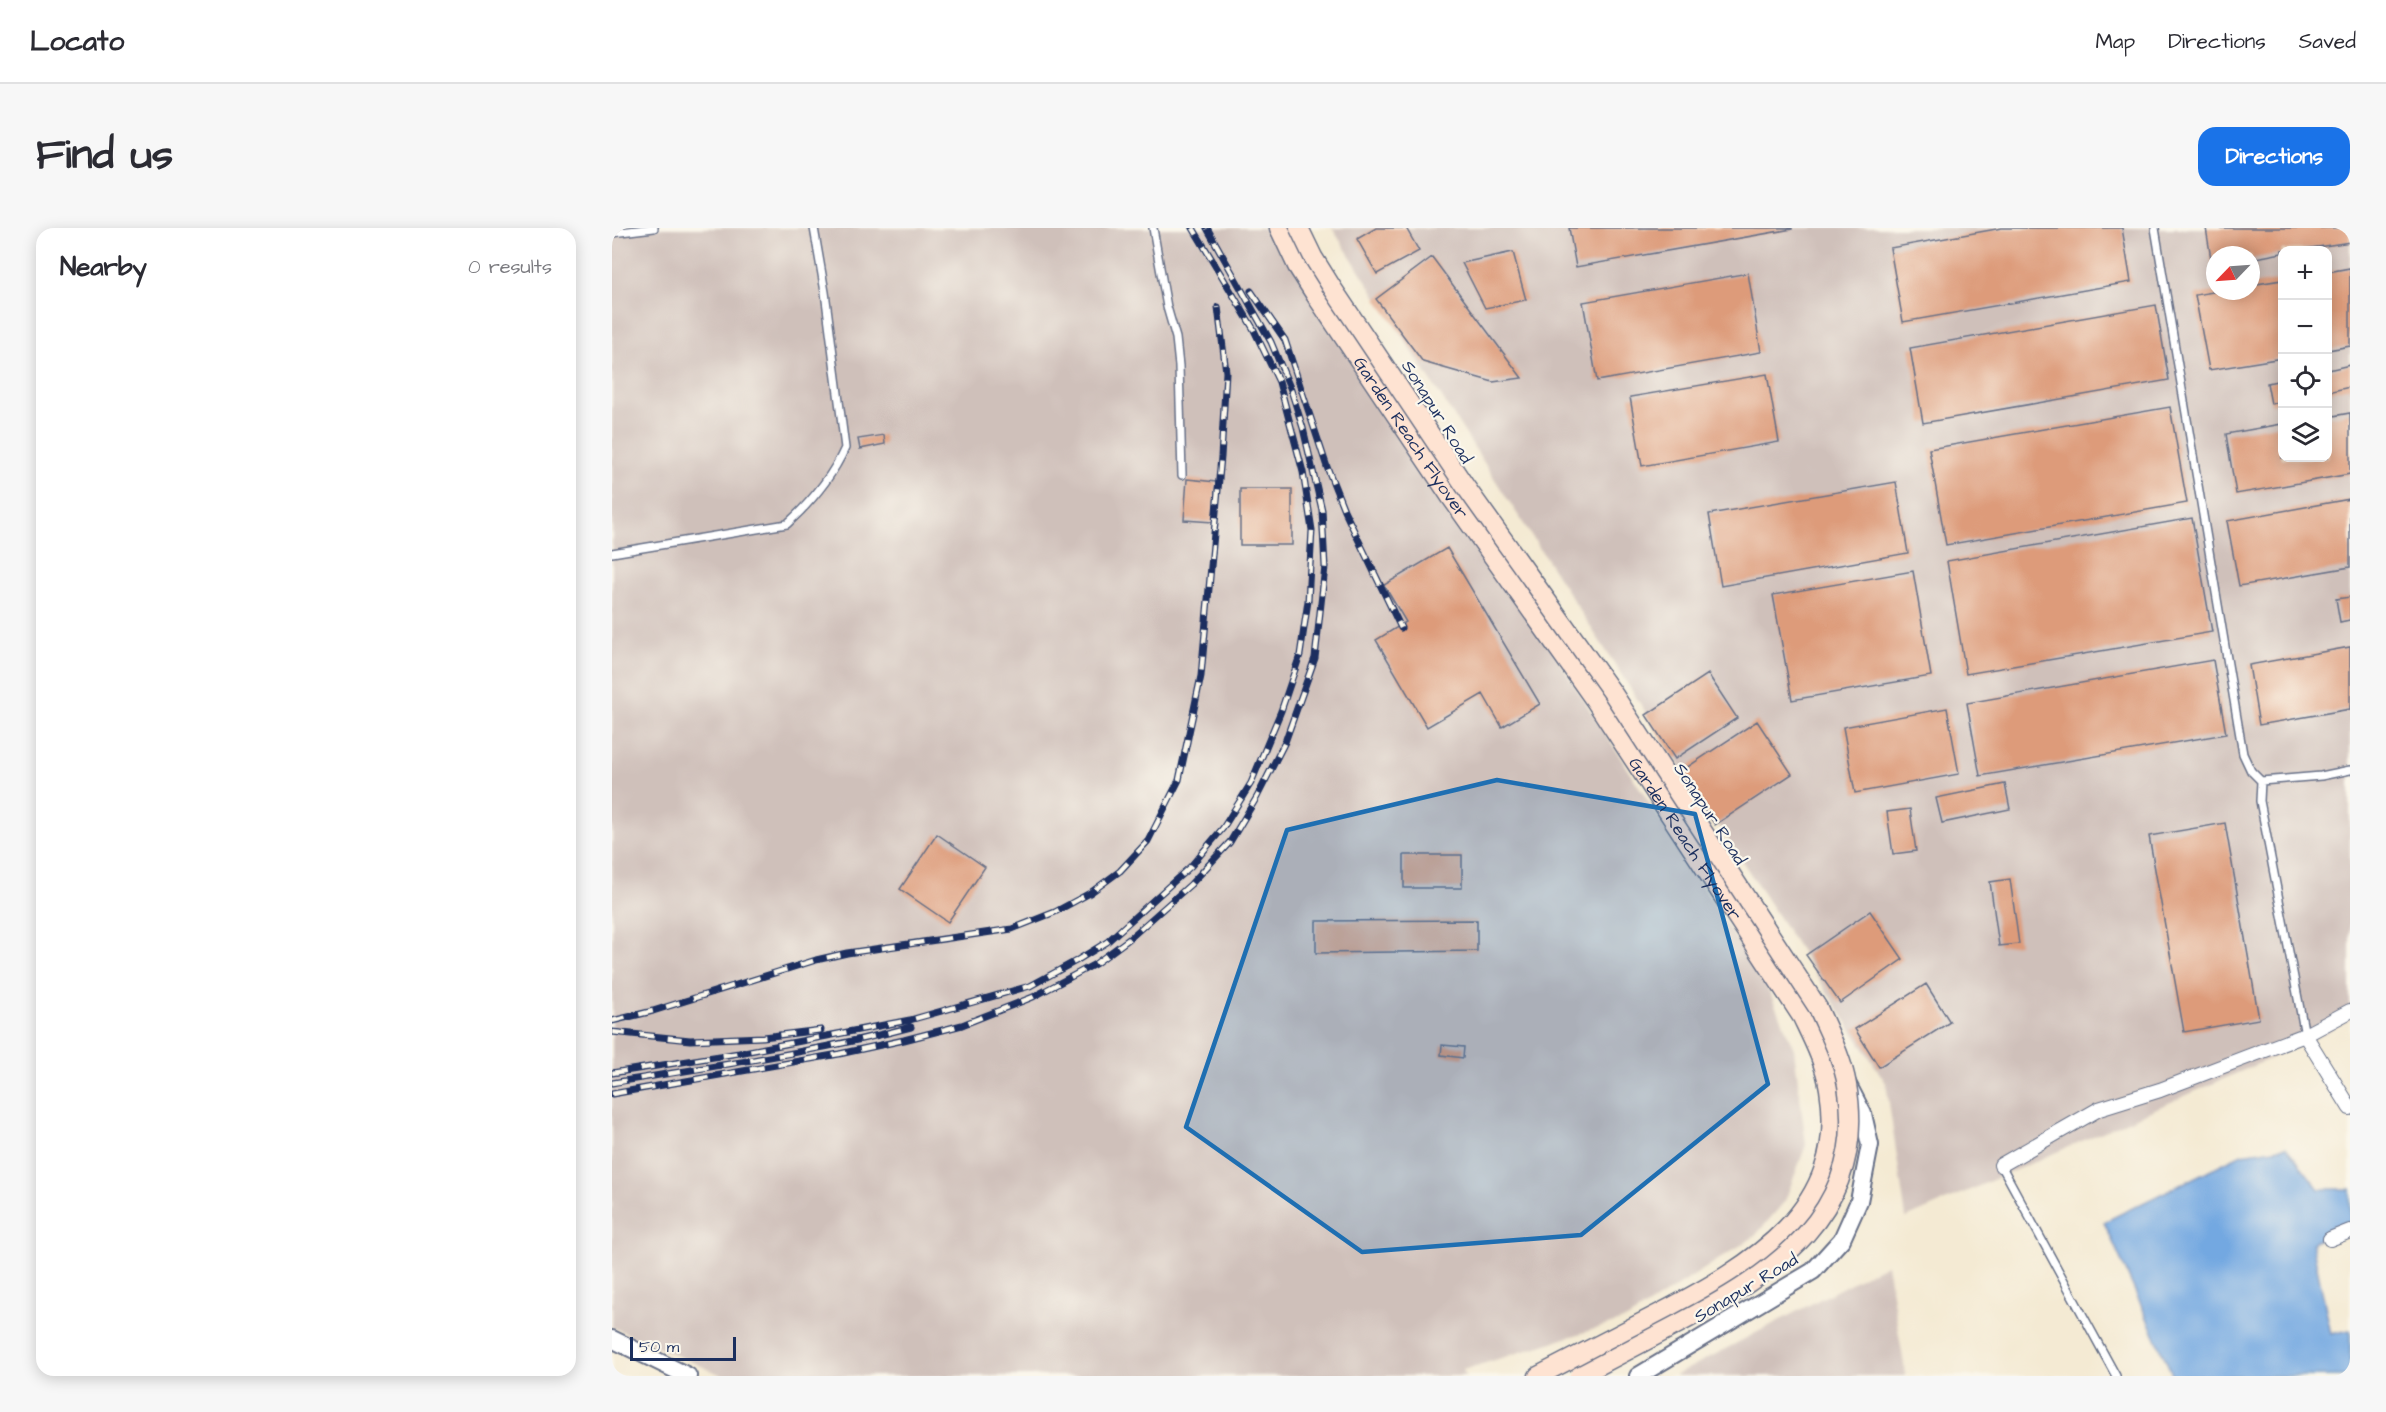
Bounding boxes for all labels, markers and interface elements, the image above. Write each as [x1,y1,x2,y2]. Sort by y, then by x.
text: Locato [30,22,124,61]
text: Map [2095,27,2135,56]
text: Directions [2168,27,2266,56]
text: Saved [2299,27,2356,56]
text: Find us [36,127,173,185]
button: Directions [2198,127,2350,186]
north arrow [2206,246,2260,300]
map controls [2278,246,2332,462]
button: + [2278,246,2332,300]
text: Nearby [60,249,147,285]
text: 0 results [468,253,552,281]
button: − [2278,300,2332,354]
street label: Garden Reach Flyover [1347,352,1475,524]
button: locate [2278,354,2332,408]
street label: Sonapur Road [1395,356,1479,468]
button: layers [2278,408,2332,462]
street label: Garden Reach Flyover [1623,752,1748,925]
street label: Sonapur Road [1668,758,1752,870]
street label: Sonapur Road [1689,1247,1803,1329]
scale bar [630,1334,736,1362]
text: 50 m [639,1336,679,1358]

